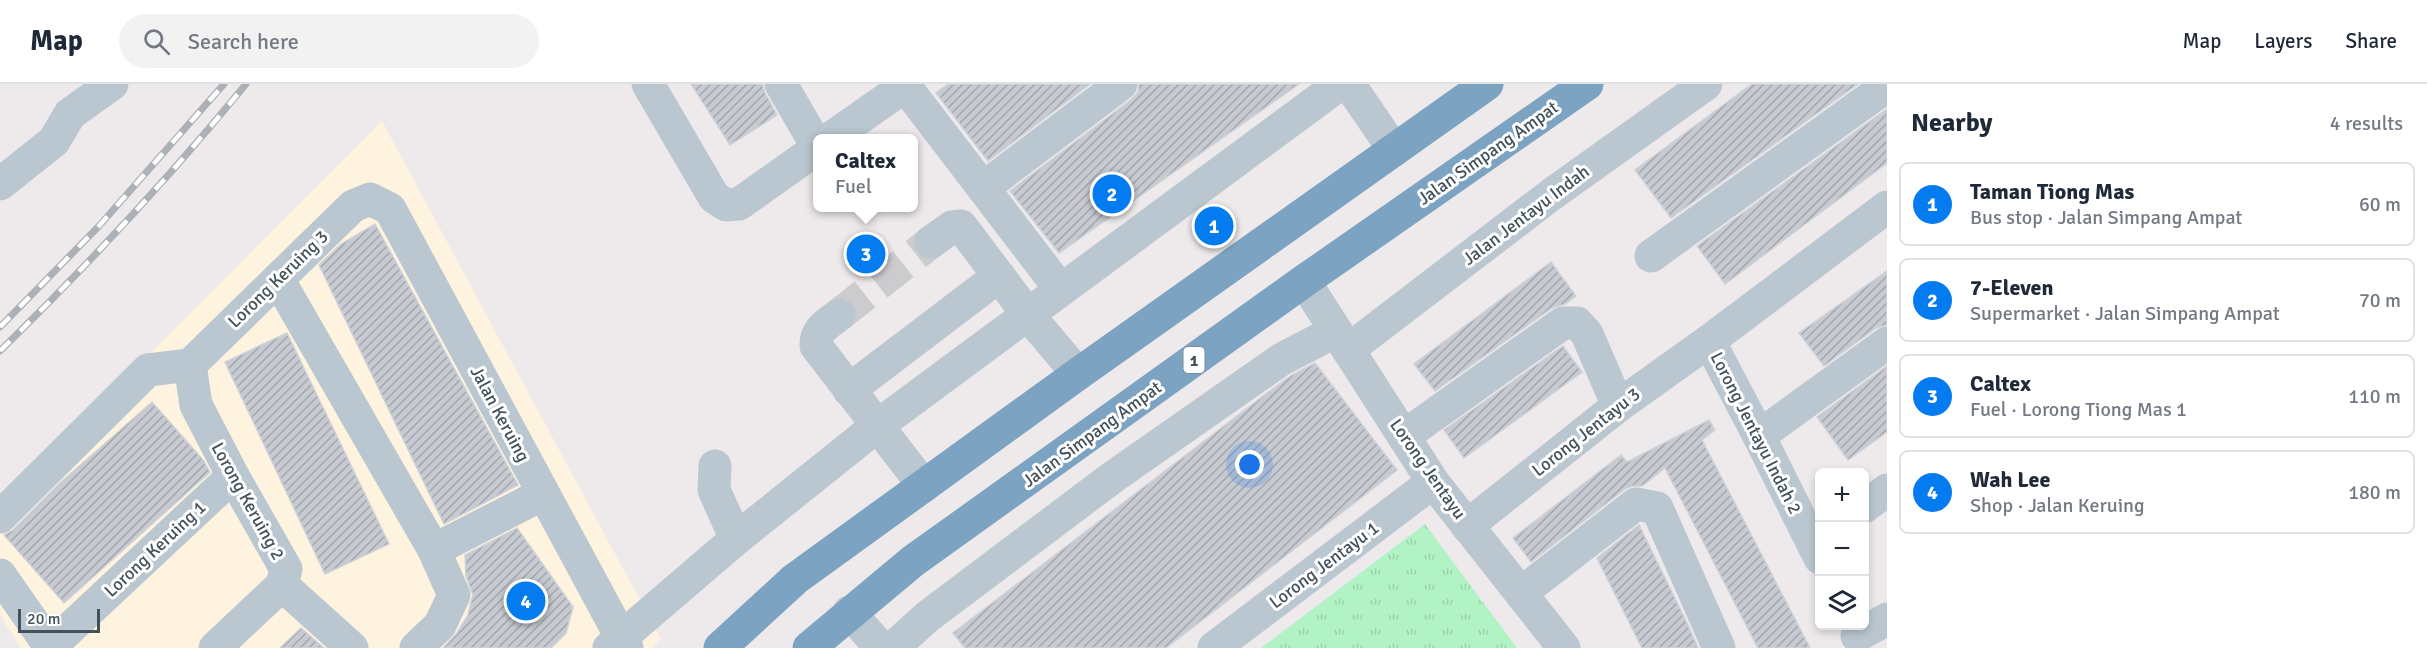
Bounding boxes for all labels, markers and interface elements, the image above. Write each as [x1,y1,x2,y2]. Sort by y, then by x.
search box [119,14,539,68]
text: Map [30,24,83,58]
icon: search [140,25,173,58]
text: Search here [188,28,299,55]
text: Map [2183,28,2221,54]
text: Layers [2254,28,2312,54]
text: Share [2345,28,2397,54]
street label: Jalan Simpang Ampat [1414,96,1562,210]
text: Nearby [1911,107,1992,139]
text: 4 results [2330,111,2403,136]
popup [813,134,918,212]
text: Caltex [835,147,896,174]
street label: Jalan Jentayu Indah [1458,160,1594,270]
pin: 2 [1092,172,1132,216]
text: Fuel [835,174,872,199]
text: Taman Tiong Mas [1970,178,2134,205]
text: 1 [1927,192,1938,217]
text: 60 m [2359,192,2401,217]
pin: 1 [1194,204,1234,248]
text: Bus stop · Jalan Simpang Ampat [1970,205,2242,230]
street label: Lorong Keruing 3 [223,226,333,332]
pin: 3 [846,232,886,276]
text: 7-Eleven [1970,274,2053,301]
text: 2 [1927,288,1938,313]
text: 70 m [2359,288,2401,313]
text: Supermarket · Jalan Simpang Ampat [1970,301,2280,326]
road number: 1 [1184,347,1204,373]
street label: Lorong Jentayu Indah 2 [1706,348,1806,518]
street label: Jalan Keruing [466,362,534,466]
text: Caltex [1970,370,2031,397]
street label: Jalan Simpang Ampat [1018,376,1166,492]
street label: Lorong Jentayu 3 [1528,383,1644,481]
text: 3 [1927,384,1938,409]
text: 110 m [2348,384,2401,409]
text: Fuel · Lorong Tiong Mas 1 [1970,397,2187,422]
street label: Lorong Jentayu [1385,415,1471,523]
street label: Lorong Keruing 2 [207,438,289,564]
your location [1235,450,1264,479]
text: Wah Lee [1970,466,2050,493]
map controls [1815,468,1869,630]
button: + [1815,468,1869,522]
text: 4 [1927,480,1938,505]
text: 180 m [2348,480,2401,505]
text: Shop · Jalan Keruing [1970,493,2145,518]
street label: Lorong Keruing 1 [100,496,210,602]
street label: Lorong Jentayu 1 [1265,517,1383,613]
button: − [1815,522,1869,576]
button: layers [1815,576,1869,630]
pin: 4 [506,578,546,624]
scale bar [18,606,100,634]
text: 20 m [27,609,61,629]

